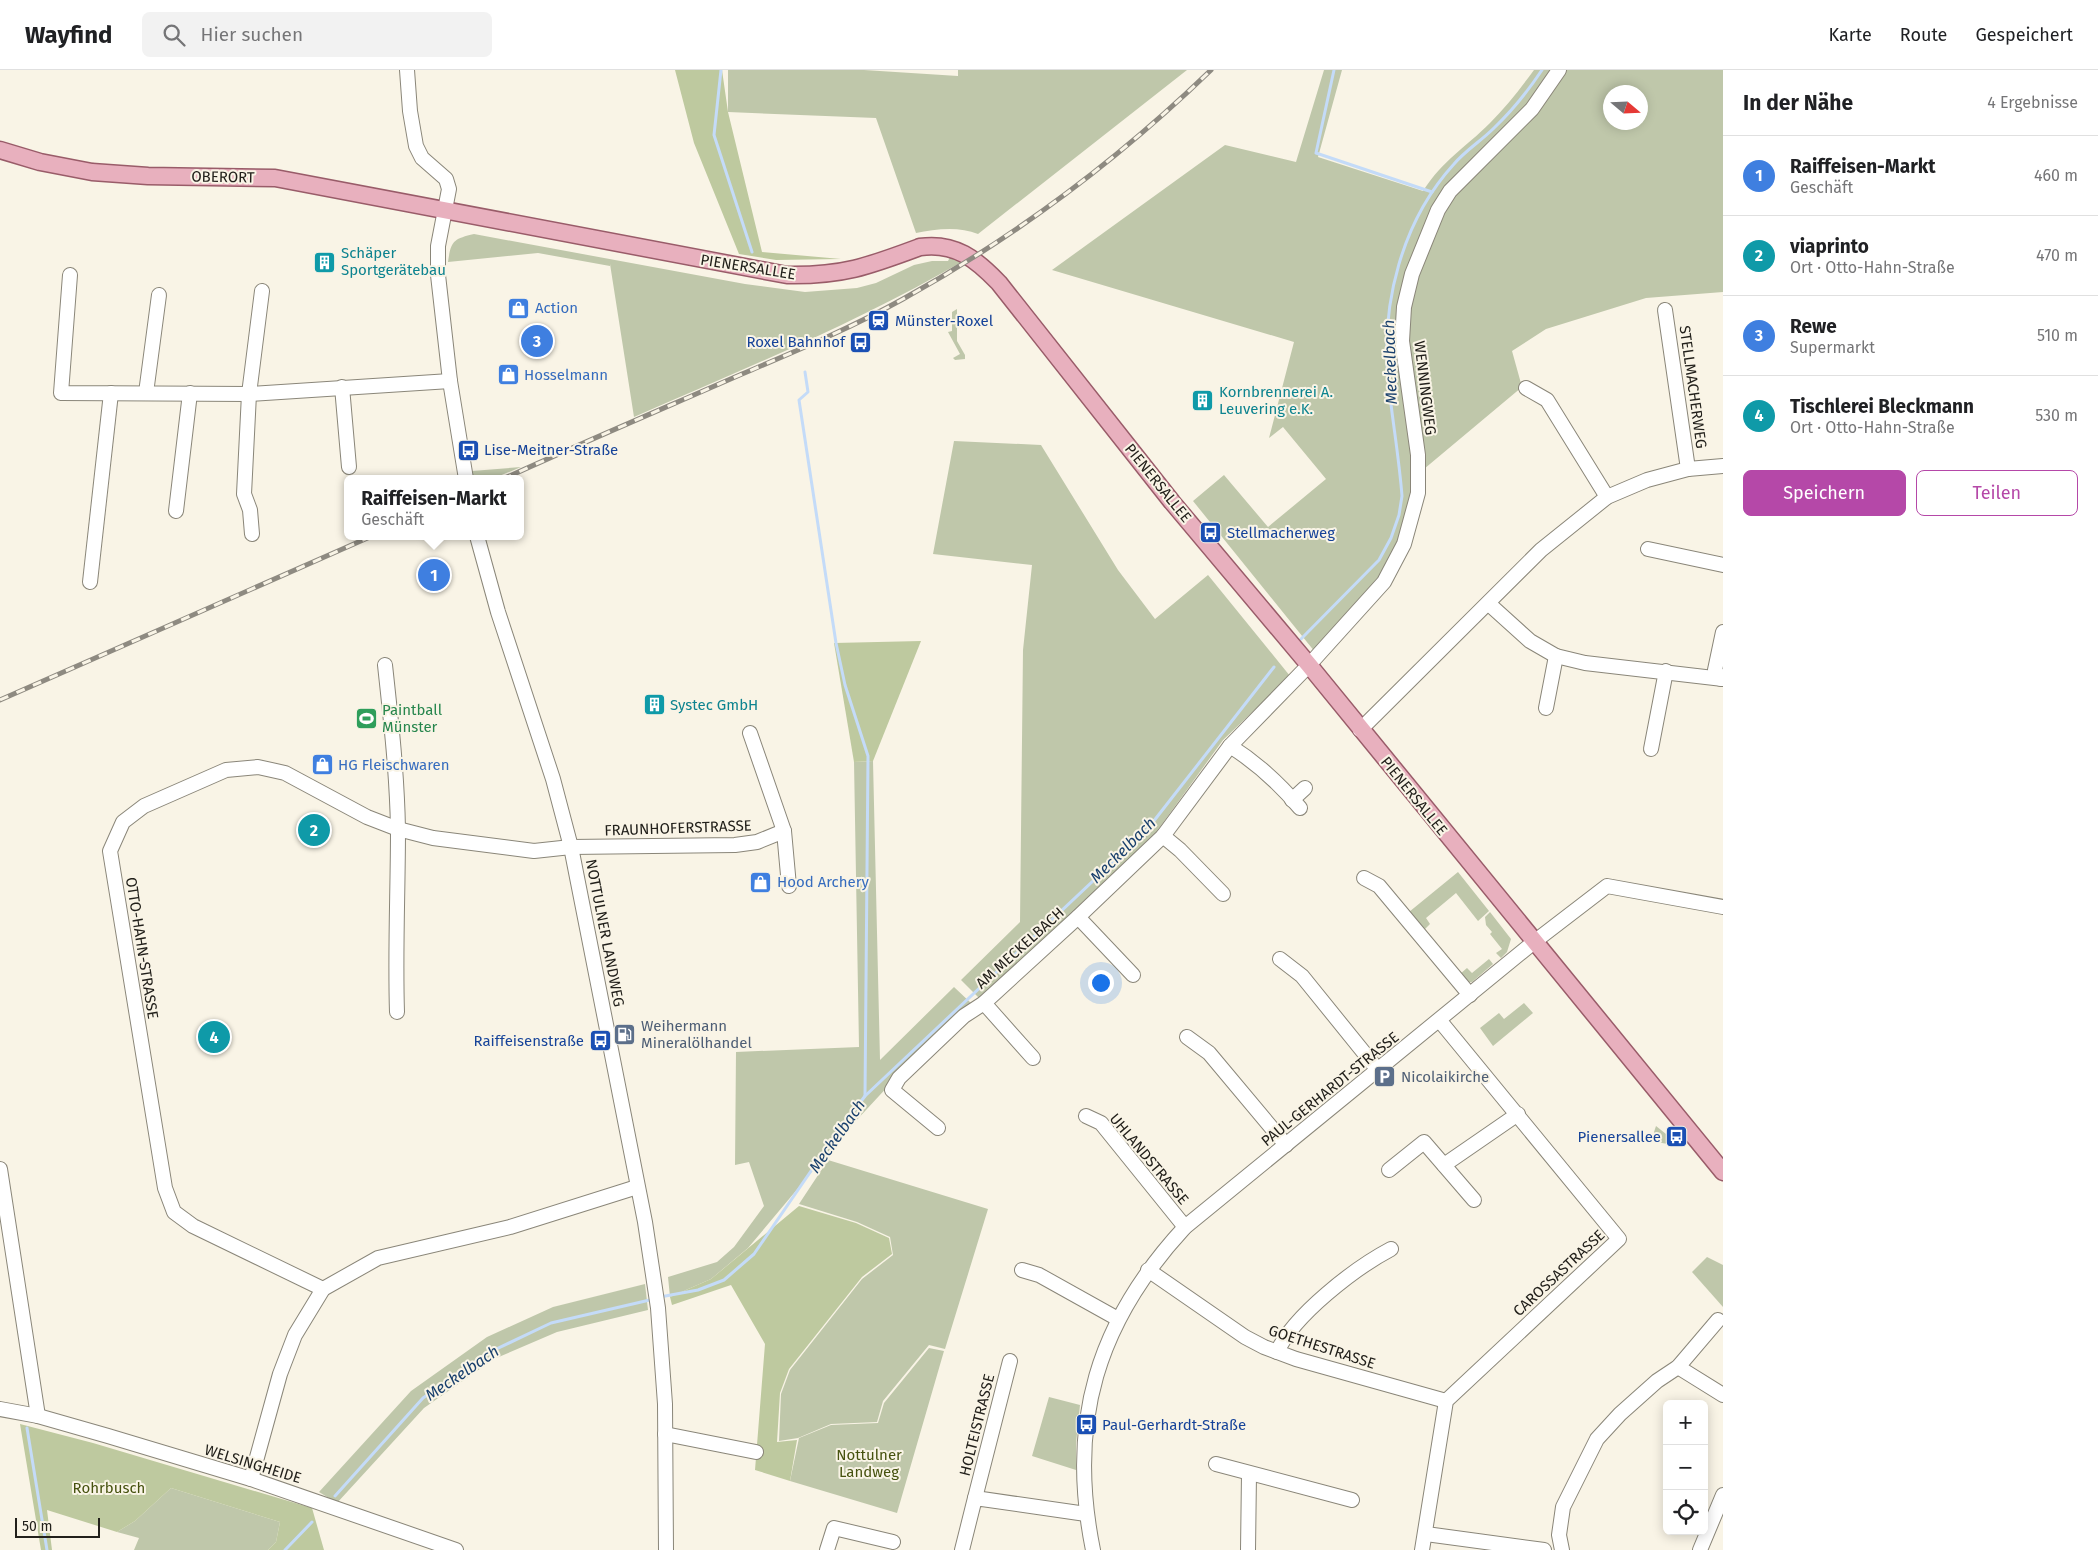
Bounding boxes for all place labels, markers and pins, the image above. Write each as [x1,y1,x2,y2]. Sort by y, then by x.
place label: Schäper Sportgerätebau [341,244,446,279]
building icon: Schäper Sportgerätebau [313,250,337,274]
shop icon: Action [507,296,531,320]
place label: Action [535,299,578,317]
station icon: Münster-Roxel [867,309,891,333]
place label: Münster-Roxel [895,312,994,330]
pin: 3 [521,322,553,360]
bus stop icon: Roxel Bahnhof [849,330,873,354]
place label: Roxel Bahnhof [746,333,846,351]
shop icon: Hosselmann [496,363,520,387]
place label: Hosselmann [524,366,608,384]
place label: Kornbrennerei A. Leuvering e.K. [1219,383,1333,418]
building icon: Kornbrennerei A. Leuvering e.K. [1191,389,1215,413]
bus stop icon: Lise-Meitner-Straße [456,438,480,462]
place label: Lise-Meitner-Straße [484,441,618,459]
bus stop icon: Stellmacherweg [1199,521,1223,545]
place label: Stellmacherweg [1227,524,1335,542]
pin: 1 [418,556,450,594]
building icon: Systec GmbH [642,693,666,717]
place label: Systec GmbH [670,696,758,714]
place label: Paintball Münster [382,701,443,736]
sports icon: Paintball Münster [354,707,378,731]
shop icon: HG Fleischwaren [310,753,334,777]
place label: HG Fleischwaren [338,756,450,774]
pin: 2 [298,811,330,849]
shop icon: Hood Archery [749,870,773,894]
place label: Hood Archery [777,873,870,891]
place label: Weihermann Mineralölhandel [641,1017,753,1052]
pin: 4 [198,1018,230,1056]
fuel station icon: Weihermann Mineralölhandel [613,1023,637,1047]
bus stop icon: Raiffeisenstraße [588,1029,612,1053]
place label: Raiffeisenstraße [473,1032,584,1050]
parking icon: Nicolaikirche [1373,1065,1397,1089]
place label: Nicolaikirche [1401,1068,1489,1086]
bus stop icon: Pienersallee [1665,1125,1689,1149]
place label: Pienersallee [1577,1128,1661,1146]
bus stop icon: Paul-Gerhardt-Straße [1074,1413,1098,1437]
place label: Paul-Gerhardt-Straße [1102,1416,1246,1434]

